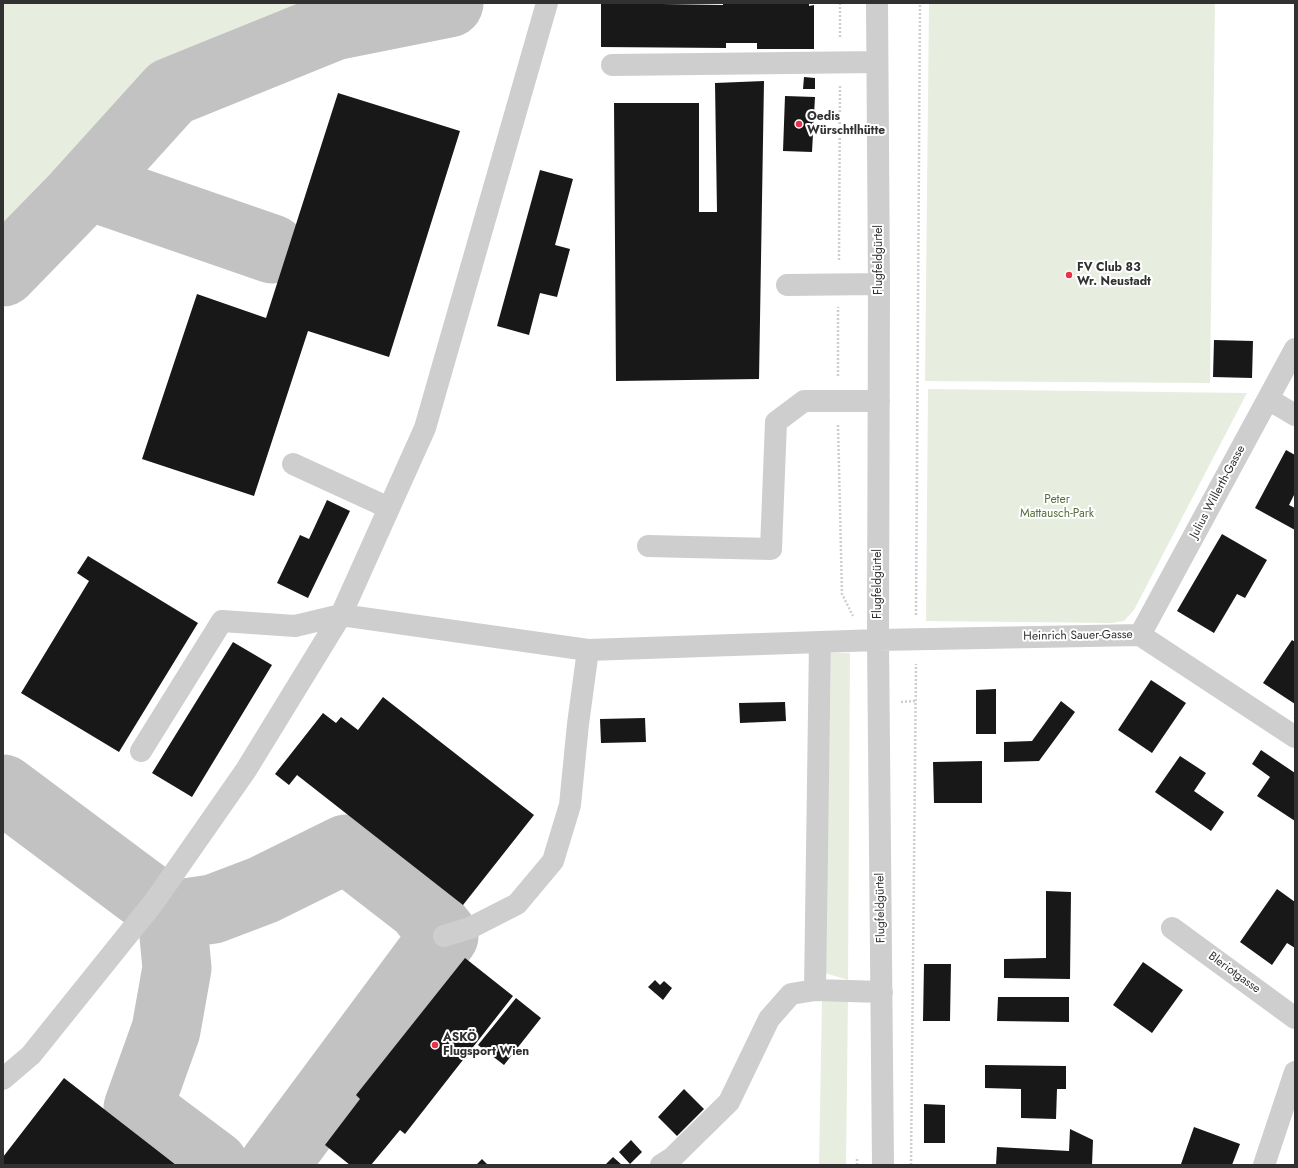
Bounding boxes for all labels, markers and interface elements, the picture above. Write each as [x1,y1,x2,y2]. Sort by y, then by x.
place label: Oedis Würschtlhütte [807,110,885,138]
marker: Oedis Würschtlhütte [794,119,804,129]
street label: Flugfeldgürtel [872,225,886,295]
place label: FV Club 83 Wr. Neustadt [1077,261,1151,289]
marker: FV Club 83 Wr. Neustadt [1064,270,1074,280]
street label: Julius Willerth-Gasse [1187,443,1249,541]
park label: Peter Mattausch-Park [1020,493,1094,521]
street label: Flugfeldgürtel [871,549,885,619]
street label: Heinrich Sauer-Gasse [1023,628,1133,644]
street label: Flugfeldgürtel [873,873,889,943]
street label: Bleriotgasse [1205,949,1263,997]
place label: ASKÖ Flugsport Wien [443,1031,529,1059]
marker: ASKÖ Flugsport Wien [430,1040,440,1050]

